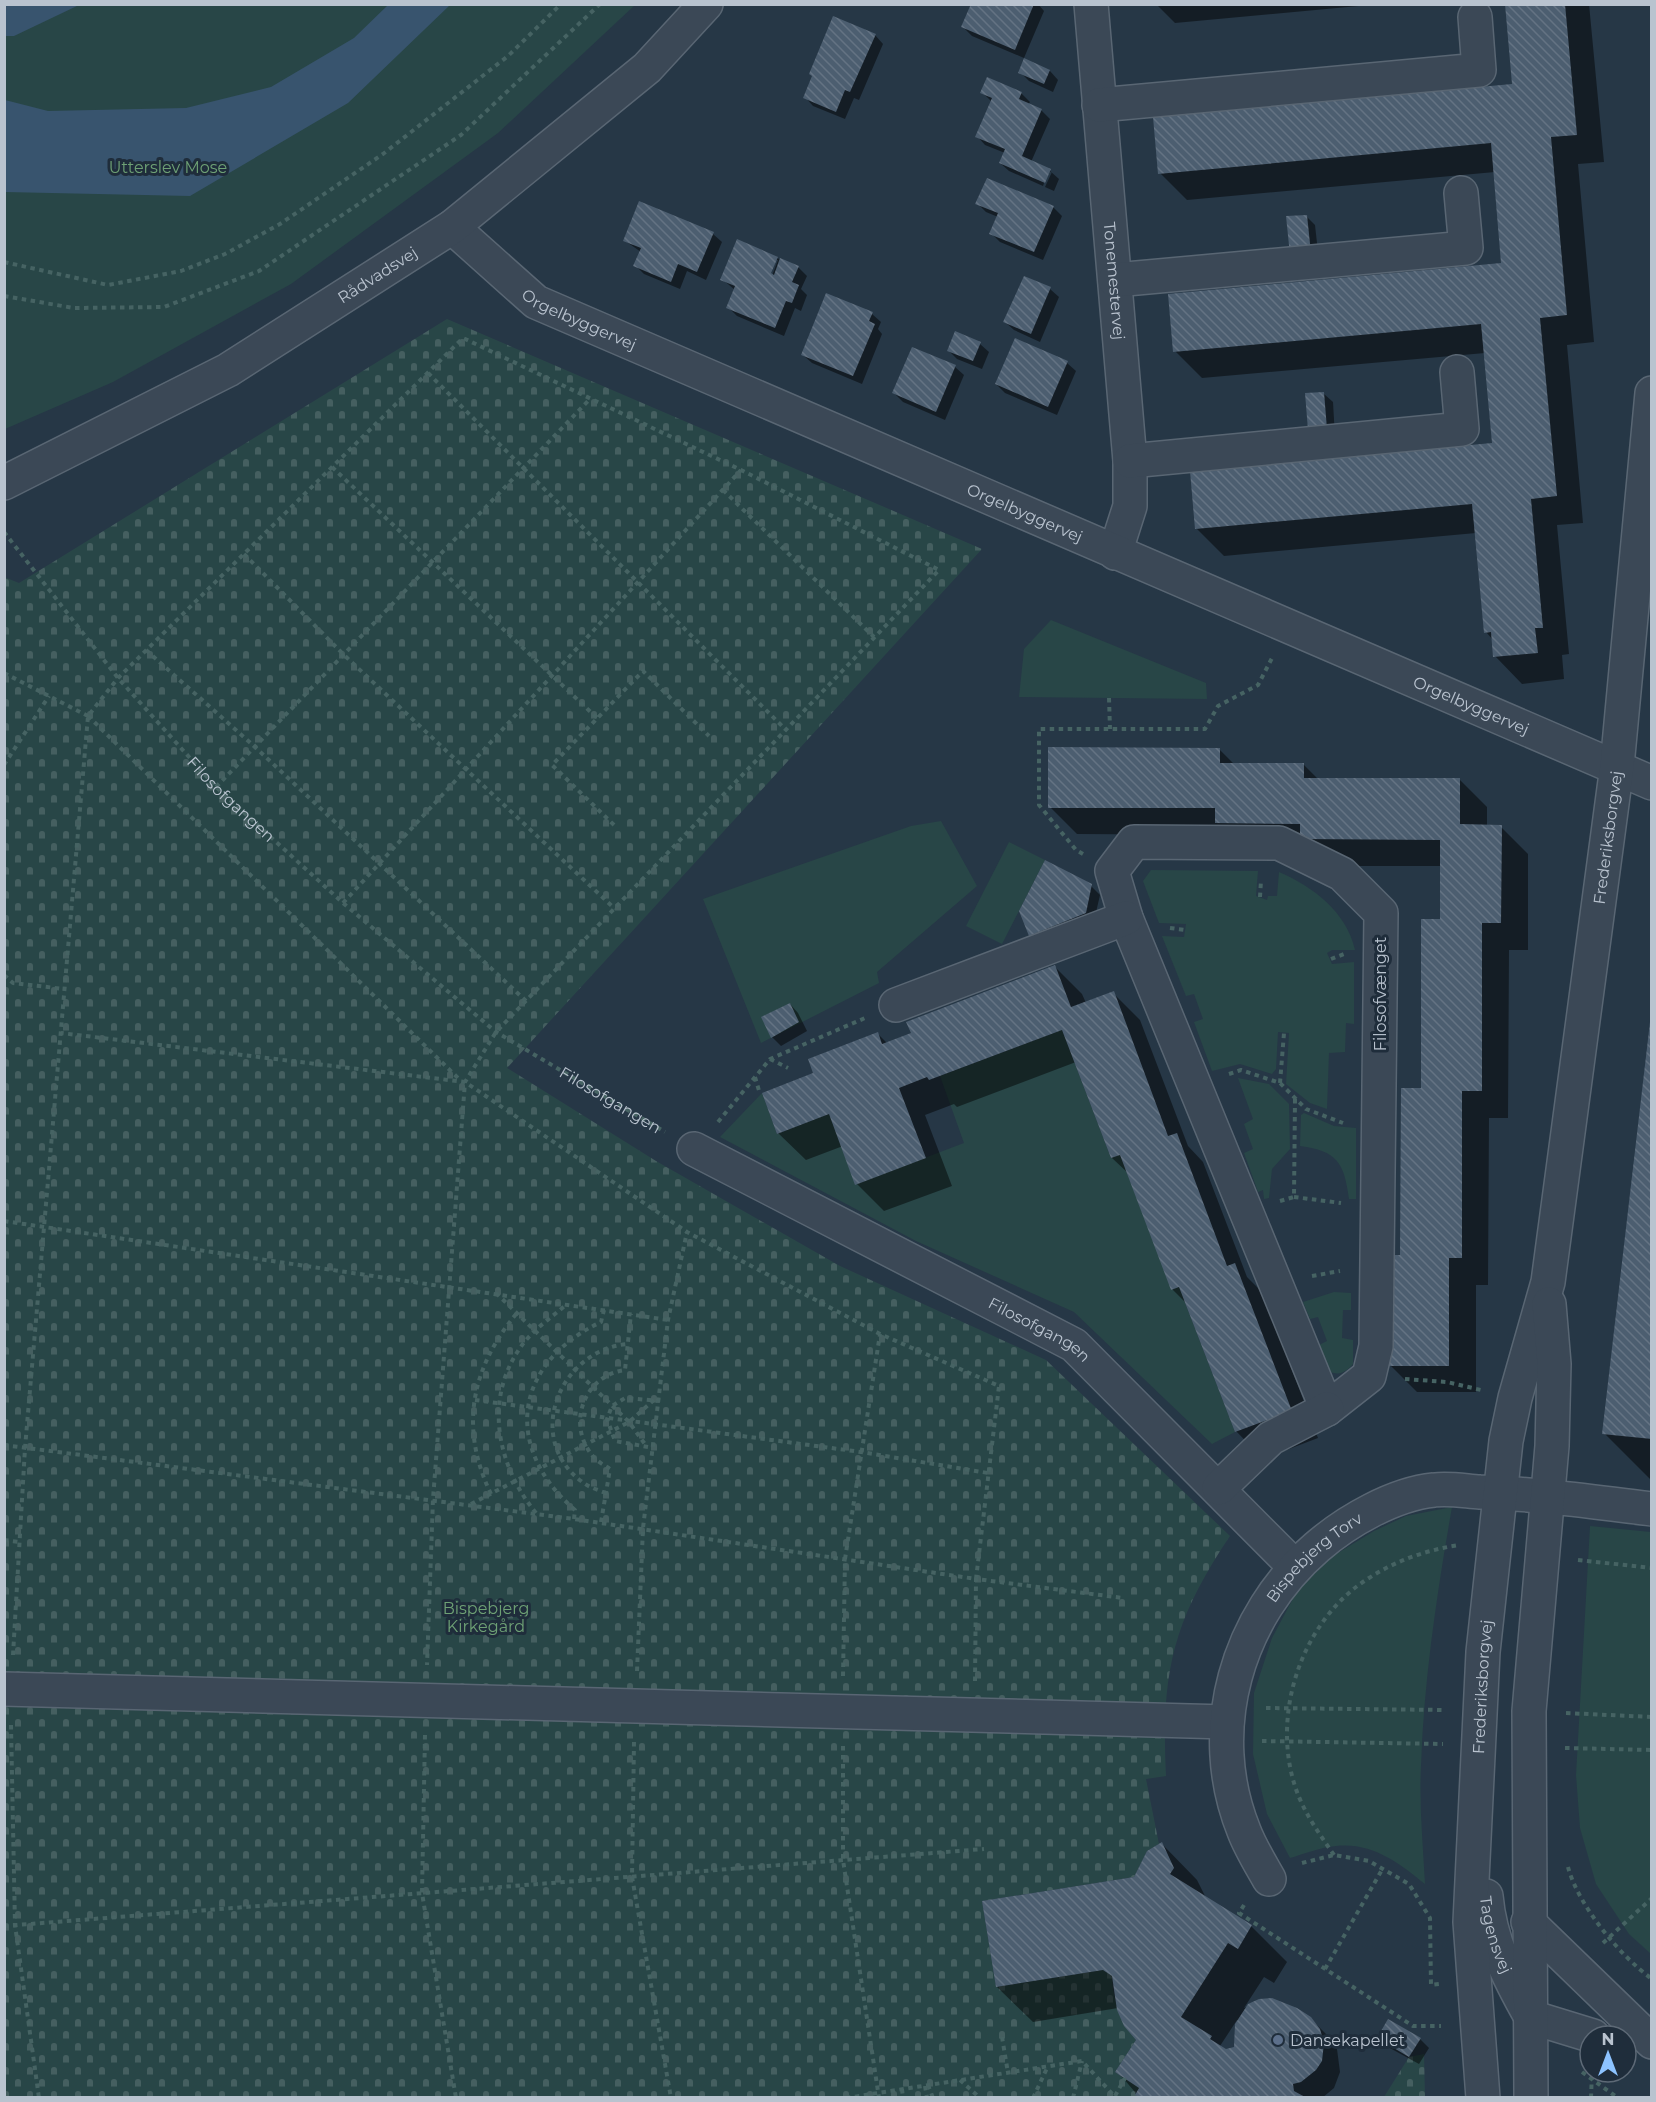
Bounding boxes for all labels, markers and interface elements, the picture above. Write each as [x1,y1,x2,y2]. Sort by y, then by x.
park label: Utterslev Mose [109,158,227,177]
street label: Tonemestervej [1100,221,1129,341]
street label: Rådvadsvej [334,243,421,307]
street label: Orgelbyggervej [518,285,639,354]
street label: Orgelbyggervej [964,480,1086,547]
street label: Orgelbyggervej [1410,672,1532,739]
street label: Filosofgangen [183,753,279,846]
street label: Frederiksborgvej [1590,770,1626,906]
street label: Filosofvænget [1371,936,1390,1051]
street label: Filosofgangen [556,1063,664,1138]
street label: Filosofgangen [985,1293,1094,1366]
street label: Bispebjerg Torv [1262,1508,1366,1606]
park label: Bispebjerg Kirkegård [443,1599,529,1636]
street label: Frederiksborgvej [1469,1619,1496,1754]
street label: Tagensvej [1476,1895,1516,1977]
north arrow [1578,2024,1638,2084]
text: N [1602,2030,1614,2049]
place label: Dansekapellet [1290,2031,1406,2050]
marker: Dansekapellet [1271,2033,1285,2047]

